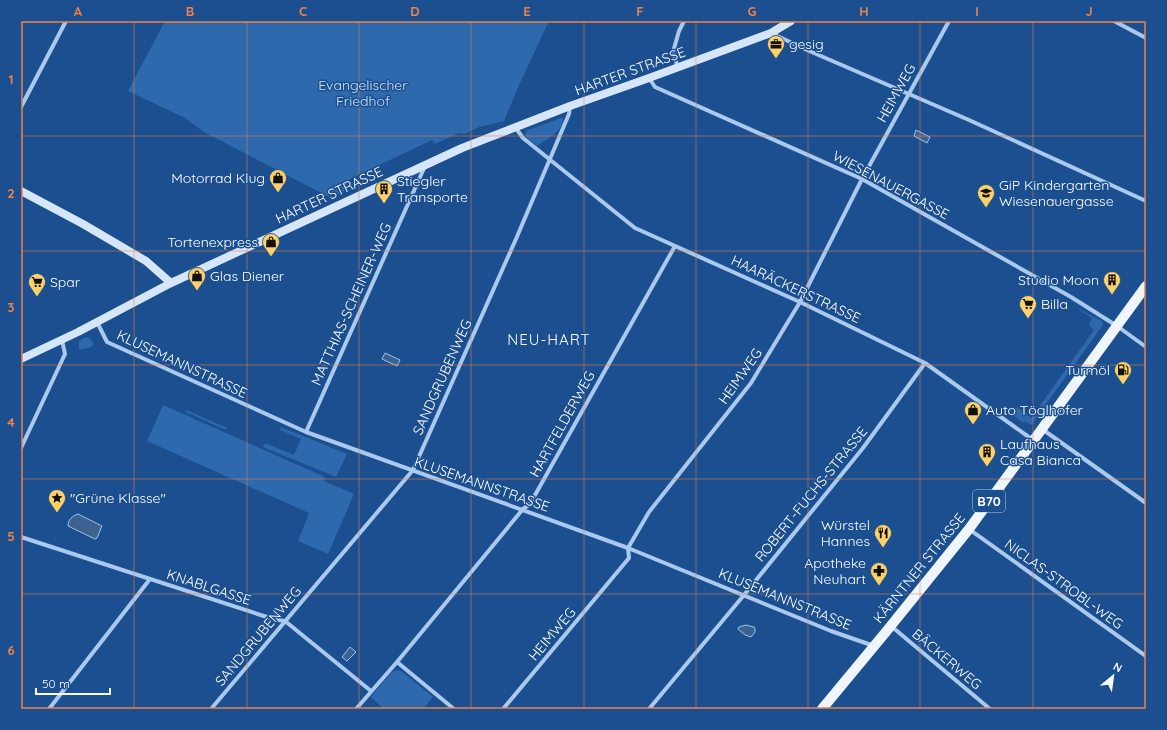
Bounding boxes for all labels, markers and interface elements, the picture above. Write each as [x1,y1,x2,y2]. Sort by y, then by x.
text: A [74,3,83,19]
text: B [186,3,194,19]
text: C [299,3,307,19]
text: D [410,3,420,19]
text: E [523,3,531,19]
text: F [636,3,644,19]
text: G [747,3,757,19]
text: H [859,3,869,19]
text: I [975,3,979,19]
text: J [1085,3,1093,19]
office icon: gesig [766,34,786,59]
place label: gesig [789,35,824,53]
street label: HARTER STRASSE [572,43,688,99]
street label: HEIMWEG [873,61,919,125]
text: 1 [8,71,14,87]
park label: Evangelischer Friedhof [318,76,408,110]
street label: WIESENAUERGASSE [830,147,952,223]
street label: HARTER STRASSE [272,162,386,228]
shop icon: Motorrad Klug [268,168,288,193]
place label: Motorrad Klug [171,169,265,187]
place label: Stiegler Transporte [397,172,468,206]
place label: GiP Kindergarten Wiesenauergasse [999,176,1114,210]
building icon: Stiegler Transporte [374,179,394,204]
school or university icon: GiP Kindergarten Wiesenauergasse [976,183,996,208]
text: 2 [7,185,15,201]
street label: MATTHIAS-SCHEINER-WEG [307,220,395,388]
shop icon: Tortenexpress [261,232,281,257]
place label: Tortenexpress [168,233,258,251]
street label: HAARÄCKERSTRASSE [728,251,864,327]
shop icon: Glas Diener [187,266,207,291]
place label: Glas Diener [210,267,285,285]
building icon: Studio Moon [1102,270,1122,295]
place label: Studio Moon [1018,271,1099,289]
supermarket icon: Spar [27,272,47,297]
place label: Spar [50,273,81,291]
supermarket icon: Billa [1018,294,1038,319]
place label: Billa [1041,295,1068,313]
text: 3 [8,299,15,315]
street label: SANDGRUBENWEG [408,316,476,438]
street label: KLUSEMANNSTRASSE [114,326,250,402]
district label: NEU-HART [507,330,591,349]
street label: HEIMWEG [714,344,766,408]
fuel station icon: Turmöl [1113,360,1133,385]
place label: Turmöl [1065,361,1110,379]
street label: HARTFELDERWEG [525,368,599,480]
shop icon: Auto Töglhofer [963,400,983,425]
place label: Auto Töglhofer [986,401,1084,419]
text: 4 [7,414,15,430]
street label: ROBERT-FUCHS-STRASSE [751,423,871,565]
place label: Laufhaus Casa Bianca [1000,435,1081,469]
building icon: Laufhaus Casa Bianca [977,442,997,467]
street label: KLUSEMANNSTRASSE [412,452,552,516]
place icon: "Grüne Klasse" [47,488,67,513]
place label: "Grüne Klasse" [70,489,166,507]
road number: B70 [973,490,1005,512]
street label: KÄRNTNER STRASSE [869,509,969,627]
place label: Würstel Hannes [821,516,870,550]
restaurant icon: Würstel Hannes [873,523,893,548]
text: 5 [7,528,15,544]
street label: NICLAS-STROBL-WEG [1001,535,1127,633]
place label: Apotheke Neuhart [804,554,866,588]
pharmacy icon: Apotheke Neuhart [869,561,889,586]
street label: KLUSEMANNSTRASSE [716,564,854,634]
street label: KNABLGASSE [165,565,253,609]
street label: SANDGRUBENWEG [211,582,305,690]
street label: HEIMWEG [524,604,580,664]
street label: BÄCKERWEG [909,625,985,693]
text: 6 [7,642,15,658]
north arrow [1093,656,1133,696]
text: N [1111,659,1125,675]
scale bar [36,670,110,696]
text: 50 m [42,676,70,691]

